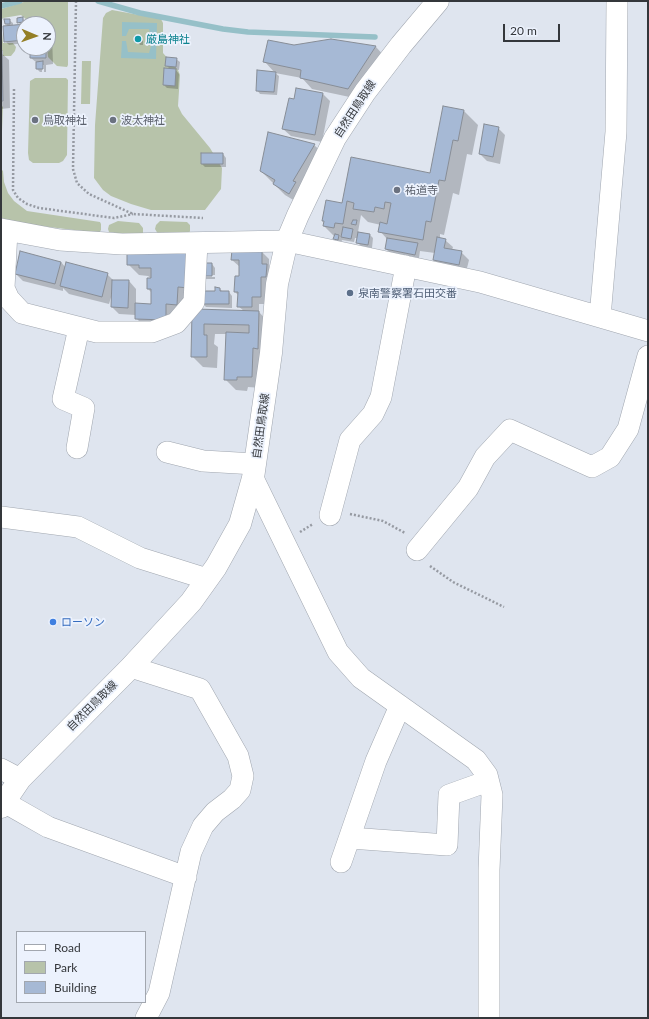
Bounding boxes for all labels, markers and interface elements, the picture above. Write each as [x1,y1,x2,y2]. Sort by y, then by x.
north arrow [16,16,56,56]
scale bar [505,16,562,42]
text: 20 m [510,23,537,38]
text: N [41,32,54,41]
place label: 厳島神社 [146,32,190,46]
marker: 厳島神社 [133,34,143,44]
street label: 自然田鳥取線 [331,78,379,140]
place label: 鳥取神社 [43,113,87,127]
place label: 波太神社 [121,113,165,127]
marker: 鳥取神社 [30,115,40,125]
marker: 波太神社 [108,115,118,125]
place label: 祐道寺 [405,183,438,197]
marker: 祐道寺 [392,185,402,195]
place label: 泉南警察署石田交番 [358,286,457,300]
marker: 泉南警察署石田交番 [345,288,355,298]
street label: 自然田鳥取線 [250,392,272,460]
place label: ローソン [61,615,105,629]
marker: ローソン [48,617,58,627]
street label: 自然田鳥取線 [64,678,120,734]
legend [16,931,146,1003]
text: Road [54,940,81,955]
text: Park [54,960,77,975]
text: Building [54,980,97,995]

